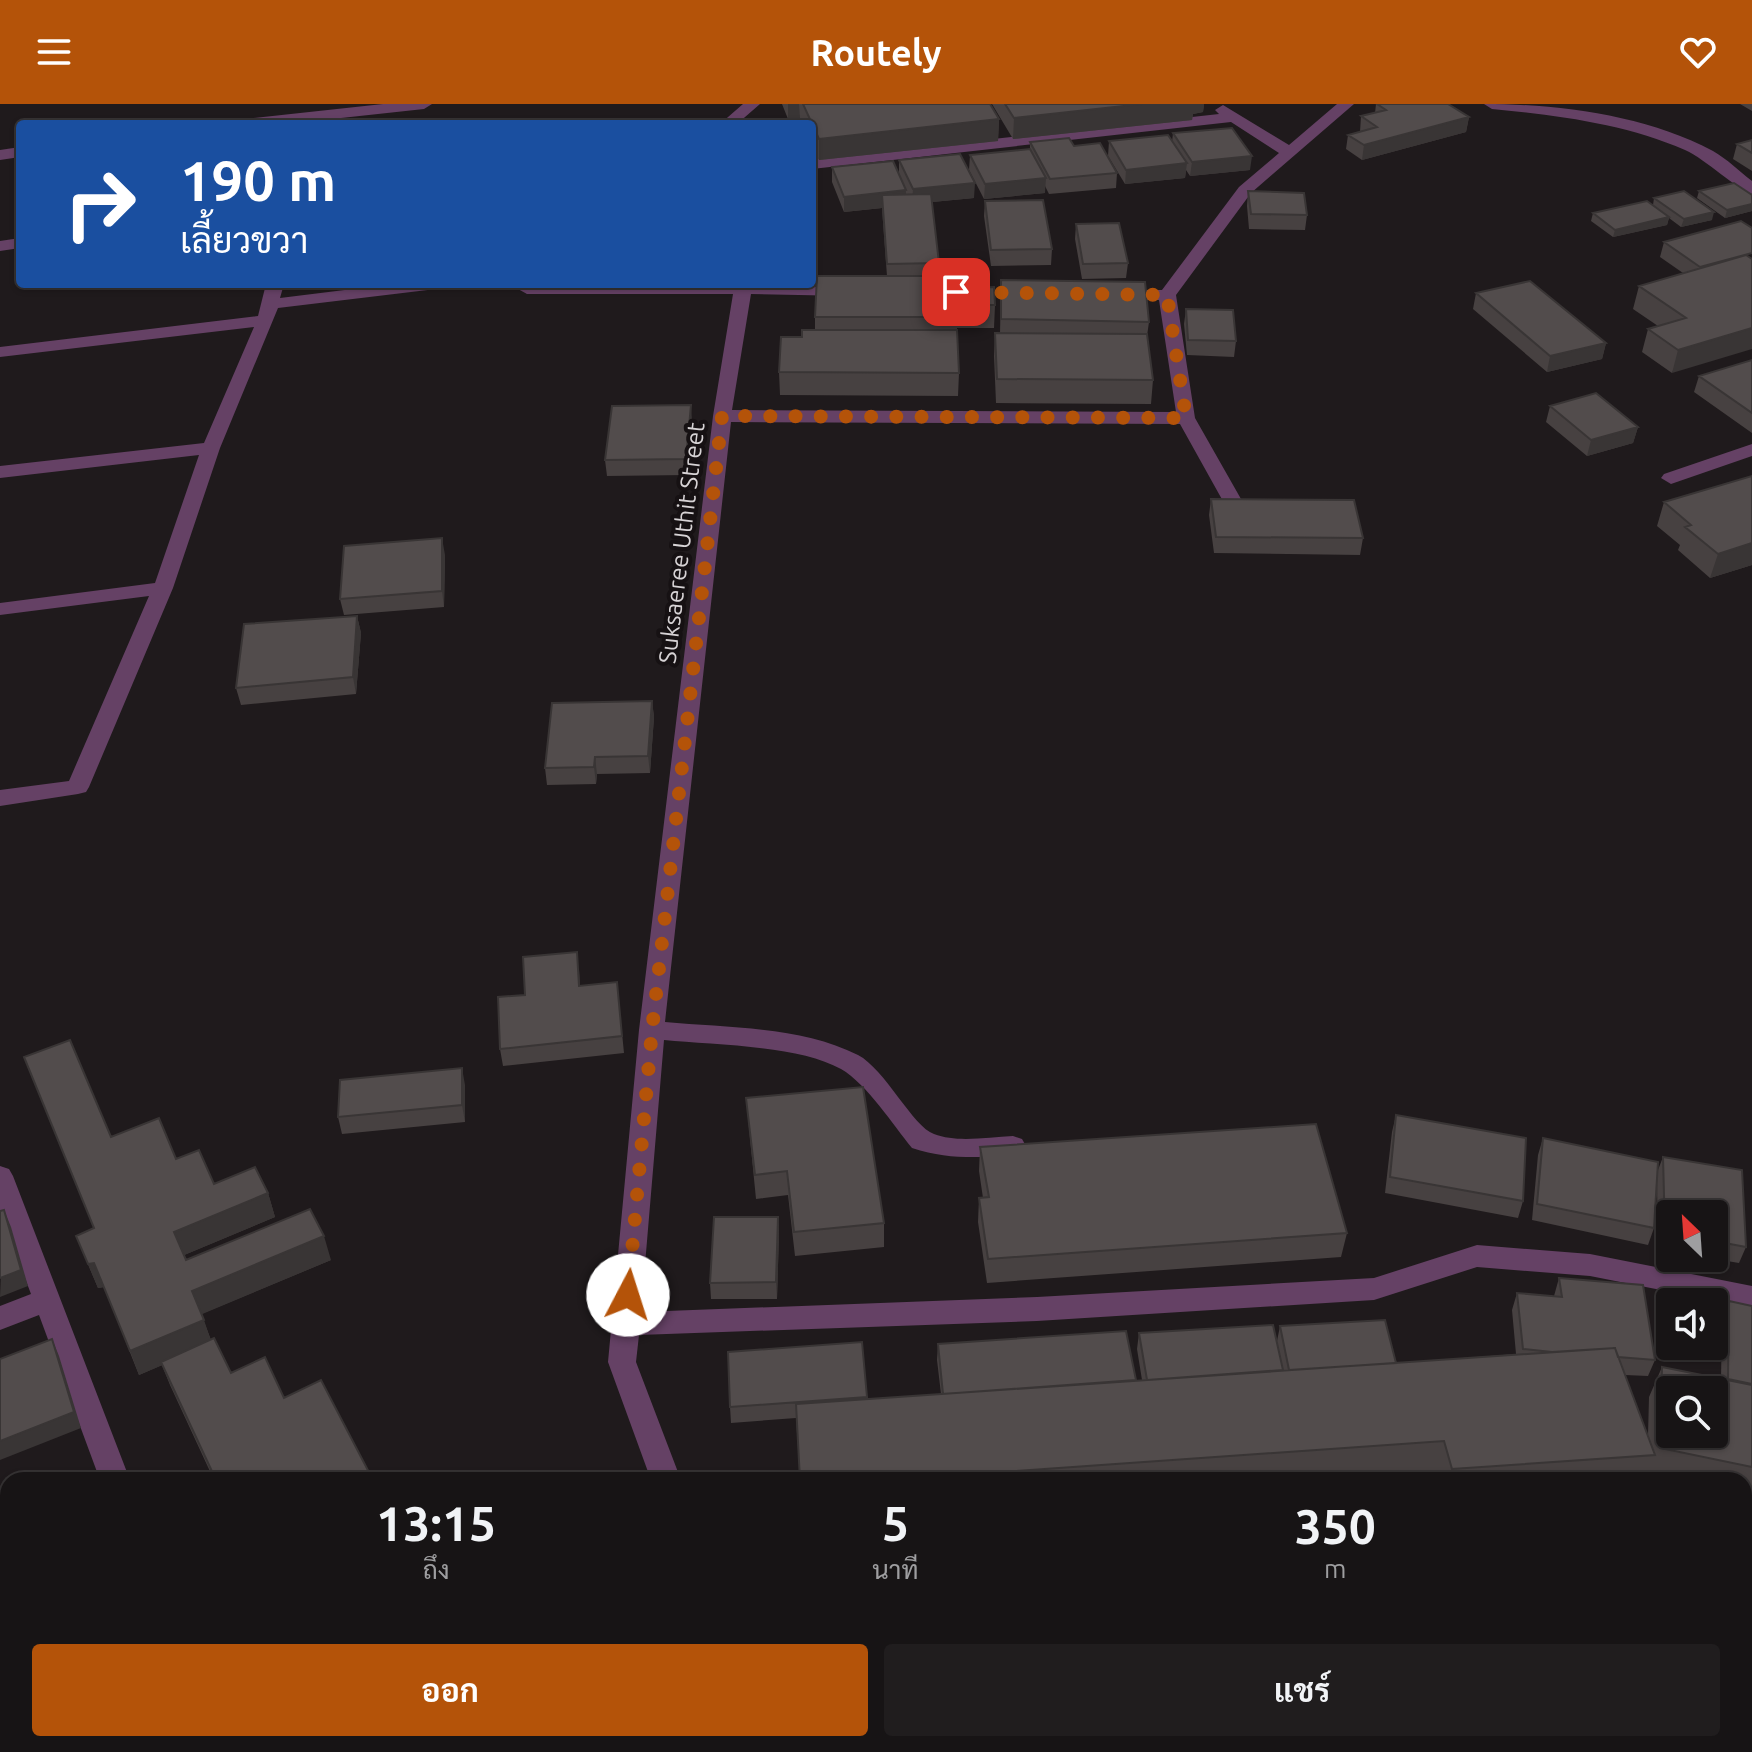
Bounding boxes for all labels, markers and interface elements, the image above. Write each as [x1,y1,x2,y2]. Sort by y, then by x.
icon: menu [32,30,76,74]
icon: heart [1676,30,1720,74]
text: Routely [810,32,942,73]
text: 190 m [180,149,336,212]
icon: right [48,152,152,256]
text: เลี้ยวขวา [180,219,308,260]
pin [922,258,990,326]
icon: arrive [934,270,978,314]
street label: Suksaeree Uthit Street [653,420,710,665]
north arrow [1656,1200,1728,1272]
map controls [1656,1200,1728,1448]
position arrow [586,1253,670,1337]
button: sound [1656,1288,1728,1360]
button: search [1656,1376,1728,1448]
text: 13:15 [376,1496,496,1550]
text: 5 [882,1496,909,1550]
text: 350 [1295,1499,1376,1553]
text: m [1324,1554,1346,1583]
text: ถึง [423,1555,450,1584]
text: นาที [872,1555,919,1584]
button: ออก [32,1644,868,1736]
button: แชร์ [884,1644,1720,1736]

